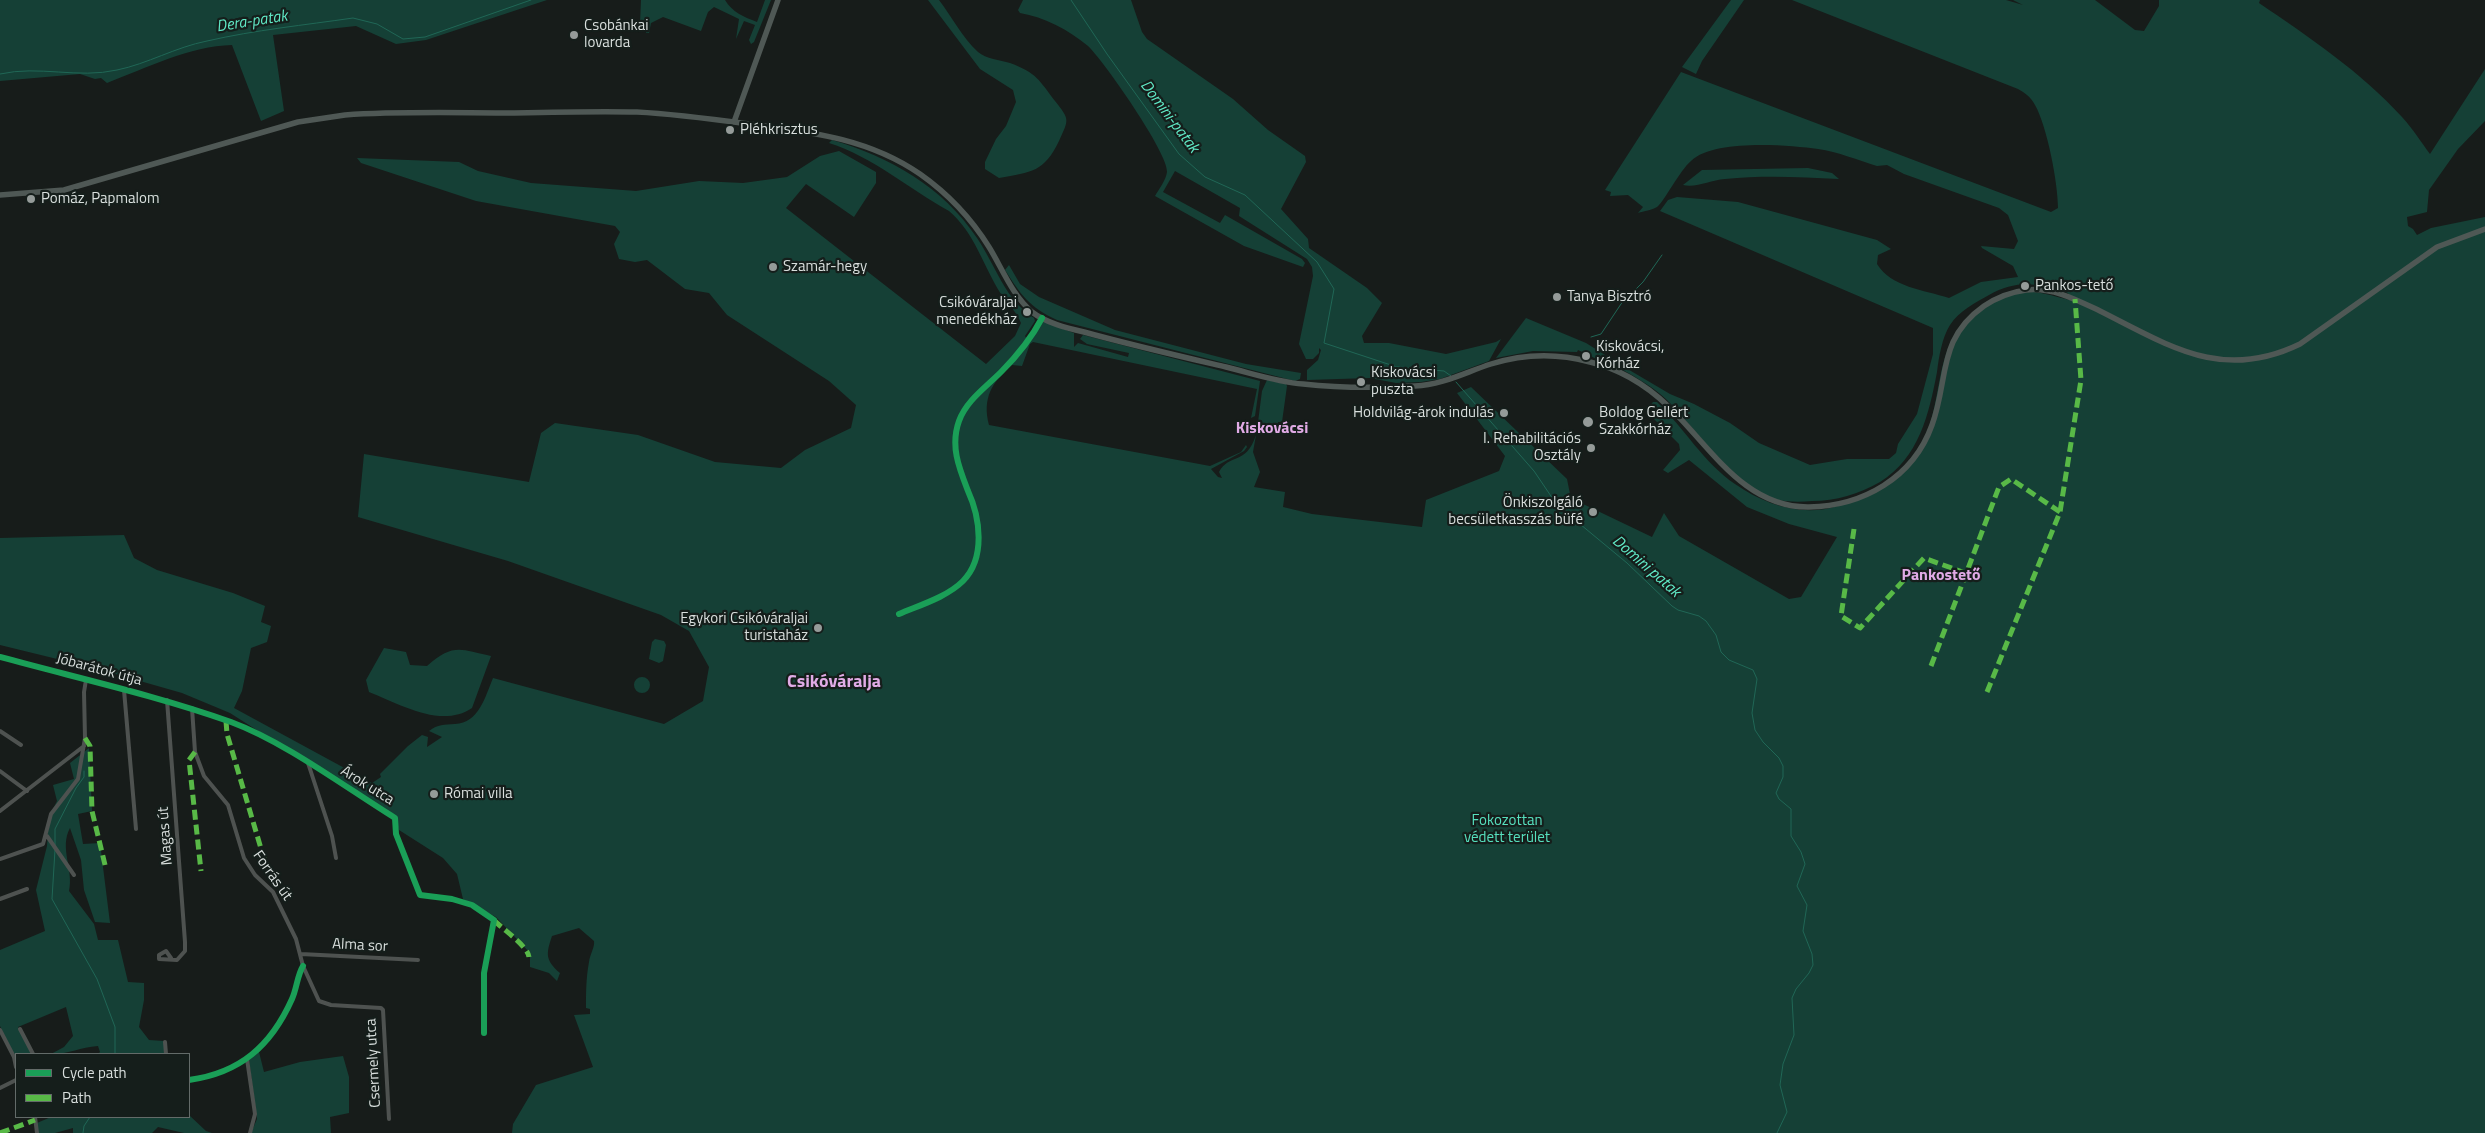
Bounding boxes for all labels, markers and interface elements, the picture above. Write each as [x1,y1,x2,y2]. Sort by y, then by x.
water label: Dera-patak [215,7,289,37]
place label: Csobánkai lovarda [584,17,648,52]
marker: Csobánkai lovarda [568,29,580,41]
water label: Domini-patak [1135,77,1203,157]
place label: Pléhkrisztus [740,121,818,139]
marker: Pléhkrisztus [724,124,736,136]
place label: Pomáz, Papmalom [41,190,159,208]
marker: Pomáz, Papmalom [25,193,37,205]
place label: Szamár-hegy [783,258,867,276]
marker: Szamár-hegy [767,261,779,273]
place label: Pankos-tető [2035,277,2113,295]
marker: Pankos-tető [2019,280,2031,292]
place label: Tanya Bisztró [1567,288,1652,306]
marker: Tanya Bisztró [1551,291,1563,303]
place label: Csikóváraljai menedékház [936,294,1017,329]
marker: Csikóváraljai menedékház [1021,306,1033,318]
place label: Kiskovácsi, Kórház [1596,338,1664,373]
marker: Kiskovácsi, Kórház [1580,350,1592,362]
place label: Kiskovácsi puszta [1371,364,1436,399]
marker: Kiskovácsi puszta [1355,376,1367,388]
place label: Holdvilág-árok indulás [1353,404,1494,422]
place label: Boldog Gellért Szakkórház [1599,404,1688,439]
marker: Holdvilág-árok indulás [1498,407,1510,419]
marker: Boldog Gellért Szakkórház [1581,415,1595,429]
district label: Kiskovácsi [1236,419,1308,439]
place label: I. Rehabilitációs Osztály [1483,430,1581,465]
marker: I. Rehabilitációs Osztály [1585,442,1597,454]
place label: Önkiszolgáló becsületkasszás büfé [1448,494,1583,529]
marker: Önkiszolgáló becsületkasszás büfé [1587,506,1599,518]
water label: Domini patak [1608,532,1684,602]
district label: Pankostető [1902,566,1980,586]
place label: Egykori Csikóváraljai turistaház [680,610,808,645]
marker: Egykori Csikóváraljai turistaház [812,622,824,634]
street label: Jóbarátok útja [54,650,144,690]
district label: Csikóváralja [787,672,881,694]
street label: Árok utca [337,763,397,809]
place label: Római villa [444,785,513,803]
marker: Római villa [428,788,440,800]
street label: Magas út [155,806,177,866]
park label: Fokozottan védett terület [1464,812,1550,847]
street label: Forrás út [248,848,296,904]
street label: Alma sor [332,936,388,956]
street label: Csermely utca [363,1018,385,1108]
legend [15,1053,190,1118]
text: Cycle path [62,1061,127,1084]
text: Path [62,1086,92,1109]

